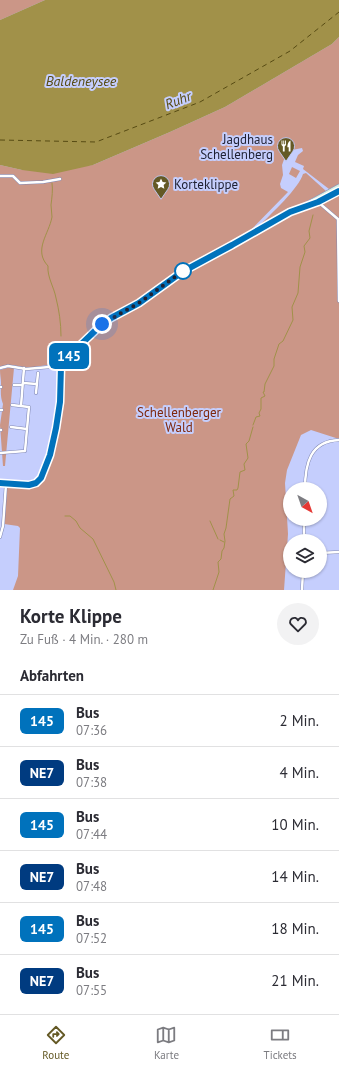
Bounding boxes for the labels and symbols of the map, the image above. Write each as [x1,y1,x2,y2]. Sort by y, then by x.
water label: Baldeneysee [46,72,117,90]
water label: Ruhr [162,86,195,113]
place label: Jagdhaus Schellenberg [200,131,273,163]
restaurant icon: Jagdhaus Schellenberg [276,136,296,161]
place icon: Korteklippe [151,174,171,199]
place label: Korteklippe [174,176,238,193]
unlabelled marker [174,262,192,280]
your location [92,314,112,334]
line badge: 145 [46,343,92,369]
park label: Schellenberger Wald [137,404,221,436]
north arrow [283,482,327,526]

